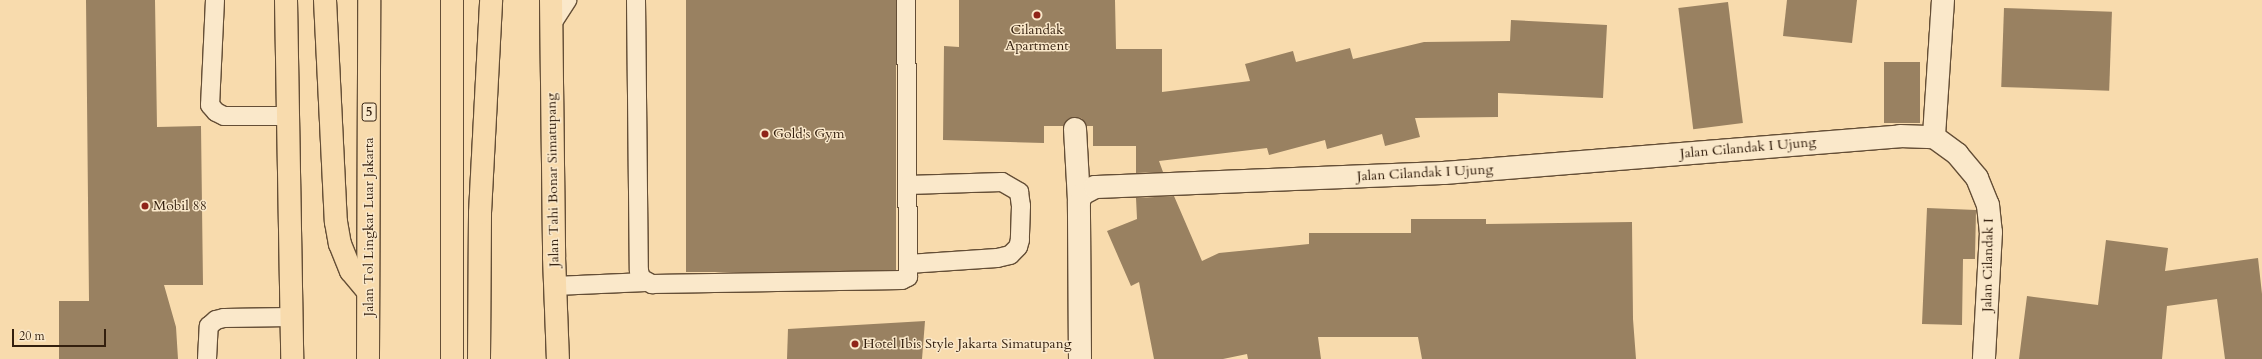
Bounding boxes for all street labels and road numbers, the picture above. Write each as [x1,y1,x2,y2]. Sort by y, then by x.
street label: Jalan Tahi Bonar Simatupang [543,93,563,267]
road number: 5 [361,101,377,123]
street label: Jalan Cilandak I Ujung [1679,134,1817,162]
street label: Jalan Tol Lingkar Luar Jakarta [361,138,377,316]
street label: Jalan Cilandak I Ujung [1356,161,1494,185]
street label: Jalan Cilandak I [1979,218,1997,312]

